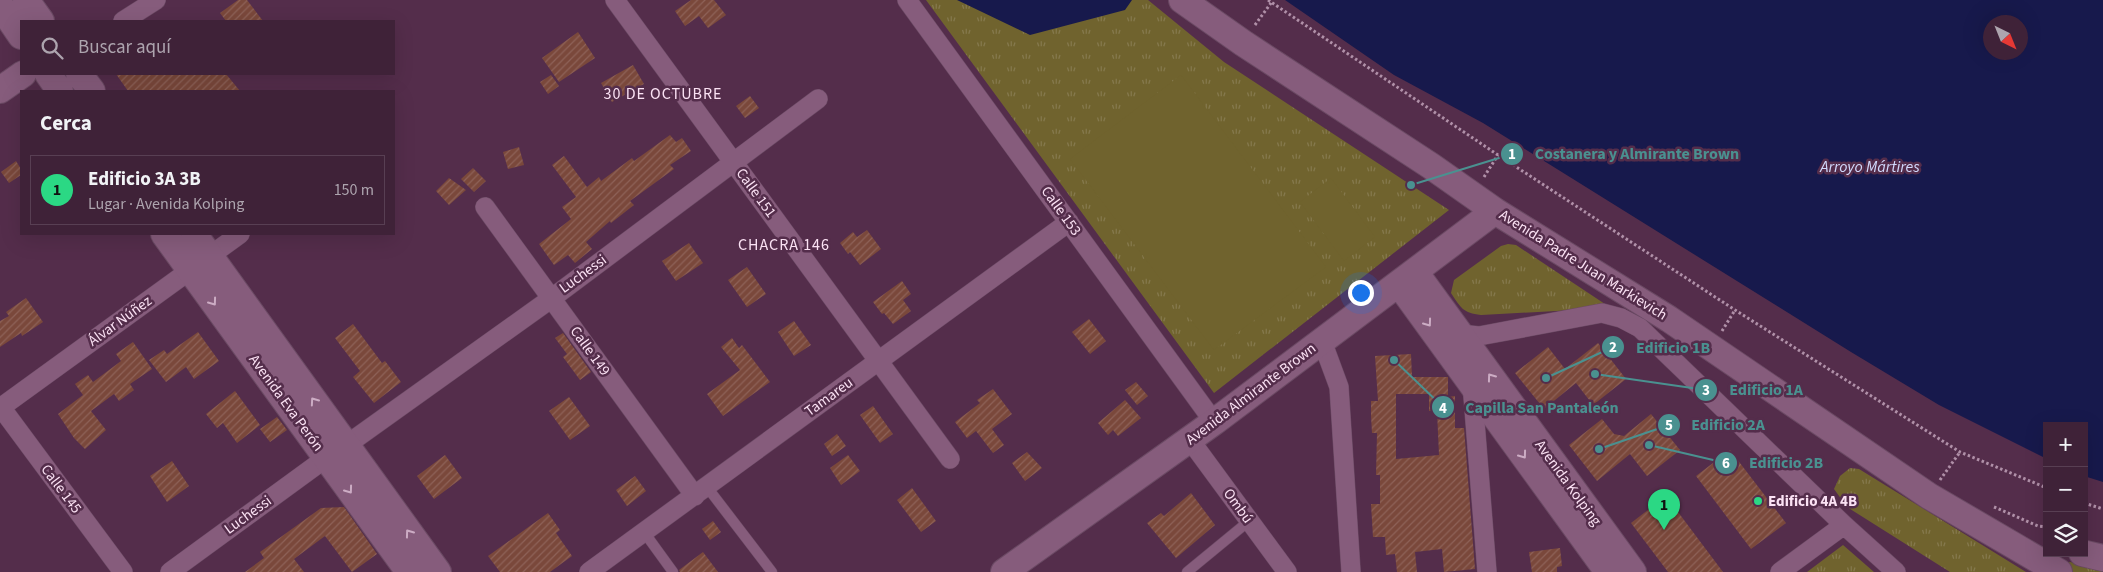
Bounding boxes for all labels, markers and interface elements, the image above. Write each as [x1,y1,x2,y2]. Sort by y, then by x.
north arrow [1983,15,2028,60]
search box [20,20,395,75]
icon: search [38,34,66,62]
text: Buscar aquí [78,34,171,61]
district label: 30 DE OCTUBRE [604,83,722,105]
text: Cerca [40,108,92,138]
callout: Costanera y Almirante Brown [1499,138,1749,169]
text: Costanera y Almirante Brown [1535,143,1739,165]
text: 1 [1508,144,1516,165]
water label: Arroyo Mártires [1819,156,1920,178]
street label: Calle 151 [731,164,781,222]
text: Edificio 3A 3B [88,166,201,193]
text: 1 [53,179,61,201]
text: 150 m [334,179,374,201]
street label: Calle 153 [1036,182,1086,240]
text: Lugar · Avenida Kolping [88,193,244,215]
street label: Avenida Padre Juan Markievich [1495,205,1671,325]
district label: CHACRA 146 [738,234,830,256]
street label: Luchessi [555,250,611,298]
your location [1348,280,1374,306]
street label: Álvar Núñez [84,291,156,351]
one-way arrow [207,296,216,305]
one-way arrow [1422,317,1431,327]
street label: Calle 149 [565,322,615,380]
callout: Edificio 1B [1601,332,1720,363]
text: 2 [1609,337,1617,358]
text: Edificio 1B [1636,337,1710,359]
street label: Avenida Almirante Brown [1182,338,1320,450]
street label: Avenida Eva Perón [244,350,328,456]
street label: Tamareu [801,372,857,422]
one-way arrow [1488,373,1497,383]
callout: Edificio 1A [1694,374,1812,405]
text: Edificio 1A [1729,379,1804,401]
text: 3 [1702,380,1710,401]
callout: Capilla San Pantaleón [1430,392,1629,423]
one-way arrow [311,397,320,407]
text: Capilla San Pantaleón [1465,397,1619,419]
text: 4 [1439,398,1447,419]
callout: Edificio 2A [1656,409,1775,440]
text: Edificio 2A [1691,414,1766,436]
text: 5 [1665,415,1673,436]
map controls [2043,422,2088,557]
button: + [2043,422,2088,467]
street label: Avenida Kolping [1530,436,1607,531]
callout: Edificio 2B [1714,447,1833,478]
one-way arrow [1517,449,1526,459]
text: Edificio 2B [1749,452,1823,474]
text: 6 [1722,453,1730,474]
street label: Calle 145 [36,460,86,518]
button: − [2043,467,2088,512]
one-way arrow [343,484,352,494]
street label: Ombú [1218,484,1258,528]
pin: 1 [1648,489,1680,530]
street label: Luchessi [220,491,276,539]
place label: Edificio 4A 4B [1768,491,1857,512]
marker: Edificio 4A 4B [1752,495,1764,507]
button: layers [2043,512,2088,557]
one-way arrow [406,529,415,539]

